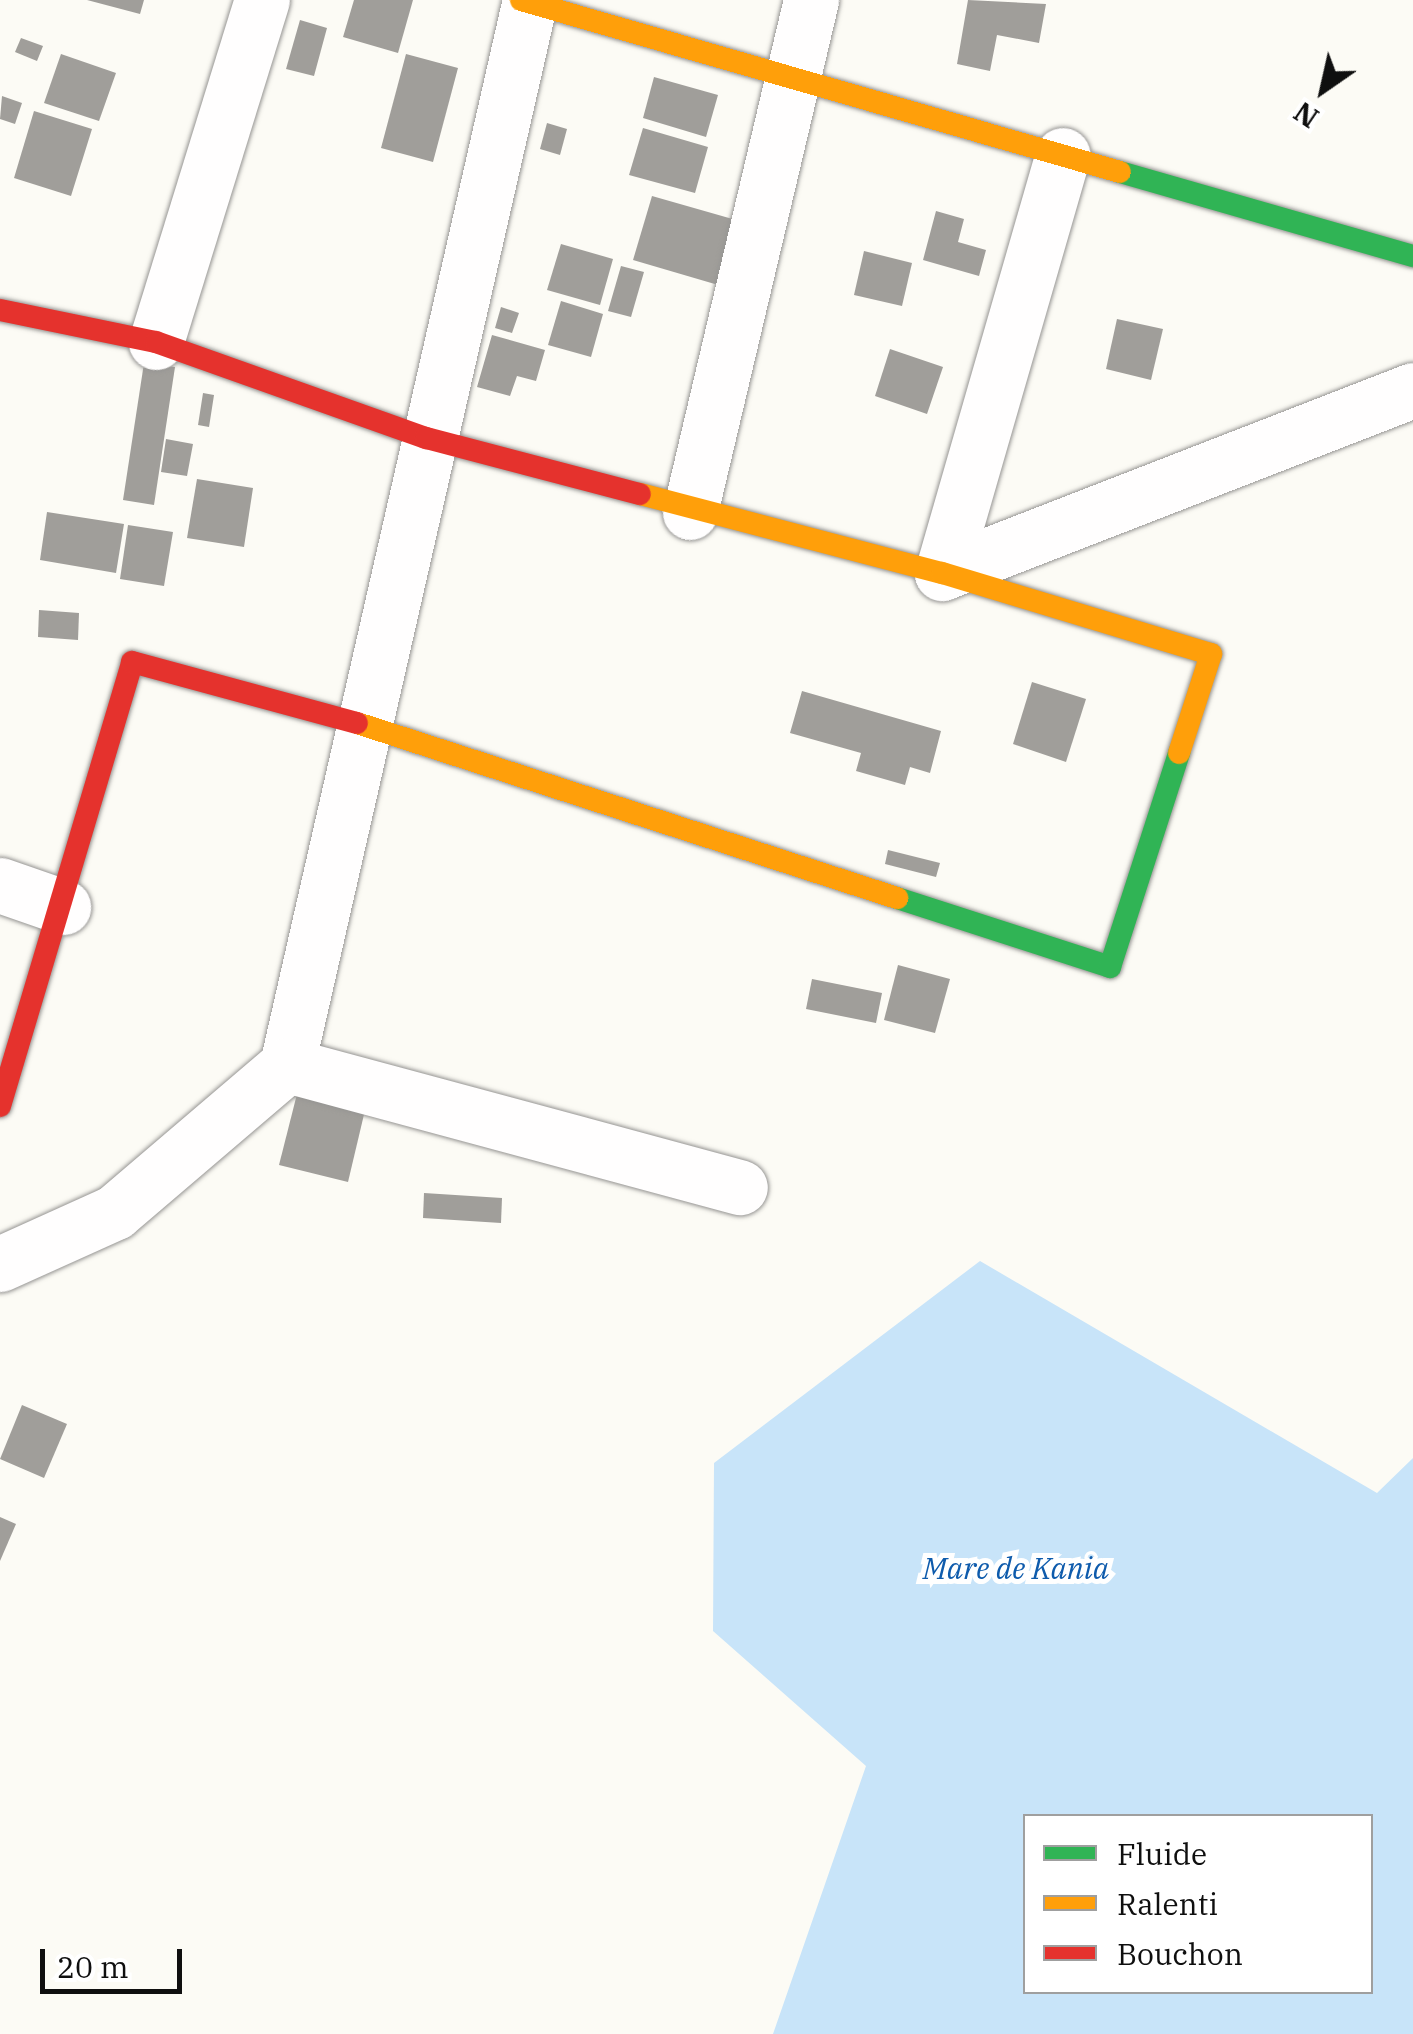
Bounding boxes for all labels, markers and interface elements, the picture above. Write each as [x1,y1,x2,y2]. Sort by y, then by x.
north arrow [1273,40,1373,140]
text: N [1286,94,1325,137]
water label: Mare de Kania [923,1550,1109,1586]
legend [1023,1814,1373,1994]
text: Fluide [1117,1834,1207,1873]
text: Ralenti [1117,1884,1218,1923]
scale bar [45,1929,188,1991]
text: Bouchon [1117,1934,1243,1973]
text: 20 m [57,1947,129,1986]

